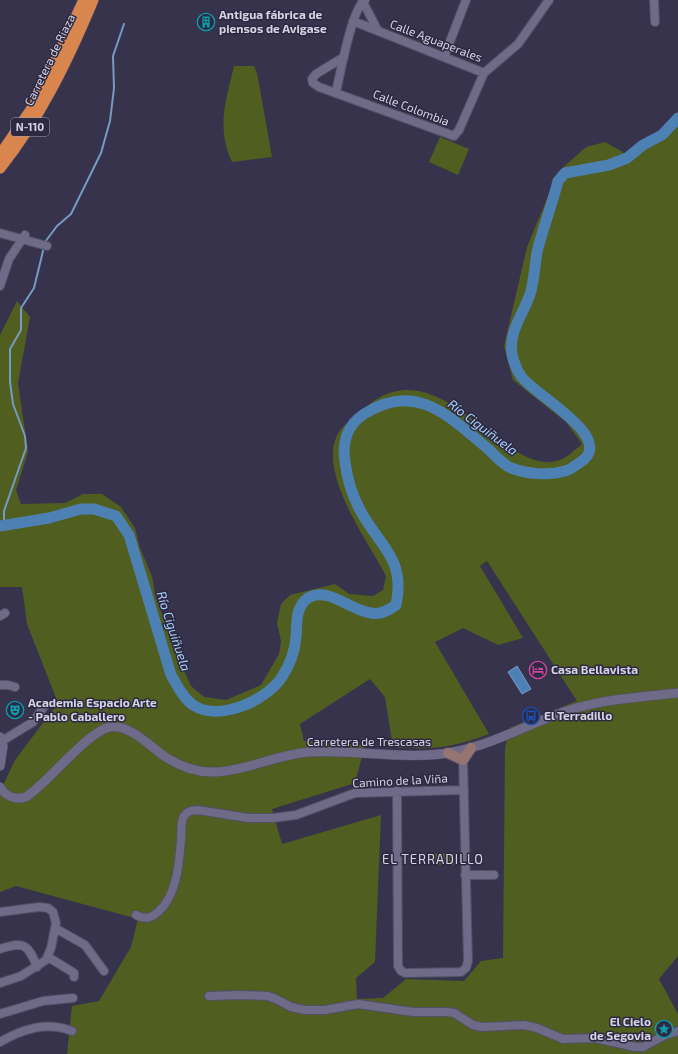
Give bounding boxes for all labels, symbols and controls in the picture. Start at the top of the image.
place label: Antigua fábrica de piensos de Avigase [219,7,327,35]
street label: Carretera de Riaza [21,11,77,108]
building icon: Antigua fábrica de piensos de Avigase [196,12,216,32]
street label: Calle Aguaperales [388,16,485,64]
street label: Calle Colombia [371,86,452,128]
road number: N-110 [11,118,49,136]
water label: Río Ciguiñuela [445,396,521,458]
water label: Río Ciguiñuela [154,589,194,673]
hotel icon: Casa Bellavista [528,660,548,680]
place label: Casa Bellavista [551,662,638,676]
place label: Academia Espacio Arte - Pablo Caballero [28,695,157,723]
theatre icon: Academia Espacio Arte - Pablo Caballero [5,700,25,720]
bus stop icon: El Terradillo [521,706,541,726]
place label: El Terradillo [544,708,612,722]
street label: Carretera de Trescasas [307,734,431,748]
street label: Camino de la Viña [352,771,448,789]
district label: EL TERRADILLO [382,851,484,867]
place label: El Cielo de Segovia [590,1014,651,1042]
place icon: El Cielo de Segovia [654,1019,674,1039]

